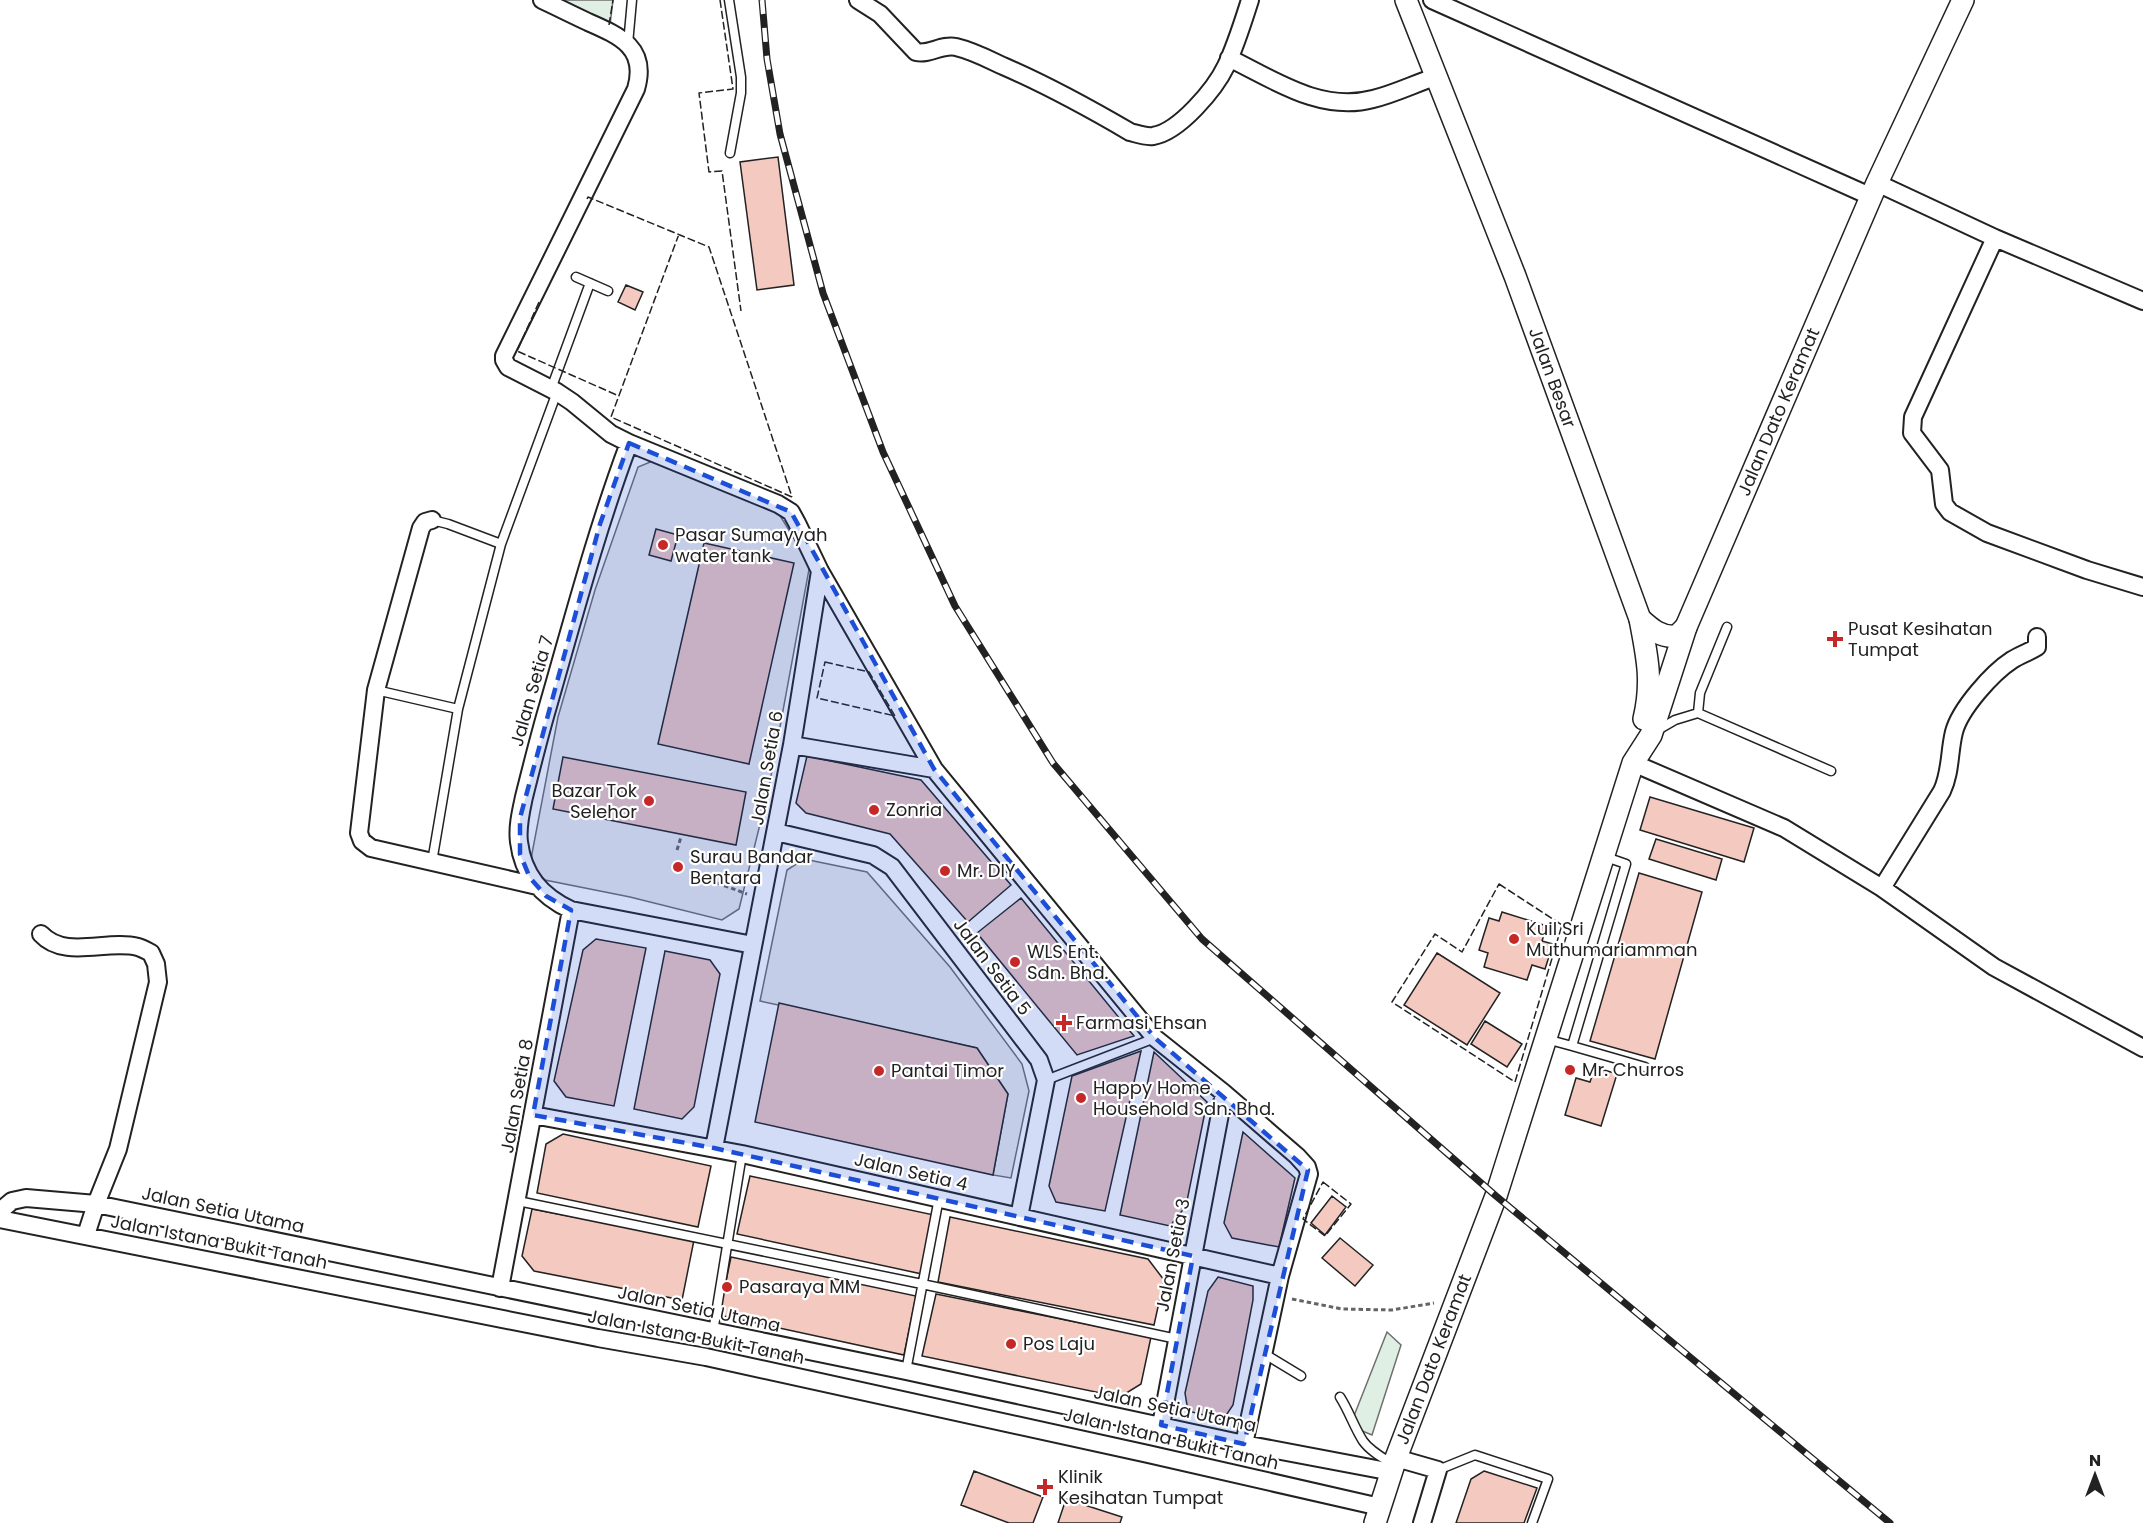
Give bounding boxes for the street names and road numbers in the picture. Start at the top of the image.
street label: Jalan Besar [1523,324,1582,432]
street label: Jalan Dato Keramat [1731,324,1825,499]
street label: Jalan Setia 7 [504,632,559,749]
street label: Jalan Setia 6 [744,709,789,827]
street label: Jalan Setia 5 [948,913,1037,1020]
street label: Jalan Setia 8 [494,1037,539,1155]
street label: Jalan Setia 4 [852,1146,970,1197]
street label: Jalan Setia Utama [139,1180,307,1239]
street label: Jalan Setia 3 [1149,1196,1196,1314]
street label: Jalan Istana Bukit Tanah [109,1208,330,1275]
street label: Jalan Dato Keramat [1389,1270,1477,1448]
street label: Jalan Setia Utama [615,1279,783,1338]
street label: Jalan Istana Bukit Tanah [586,1303,807,1370]
street label: Jalan Setia Utama [1091,1379,1259,1438]
street label: Jalan Istana Bukit Tanah [1061,1402,1281,1475]

